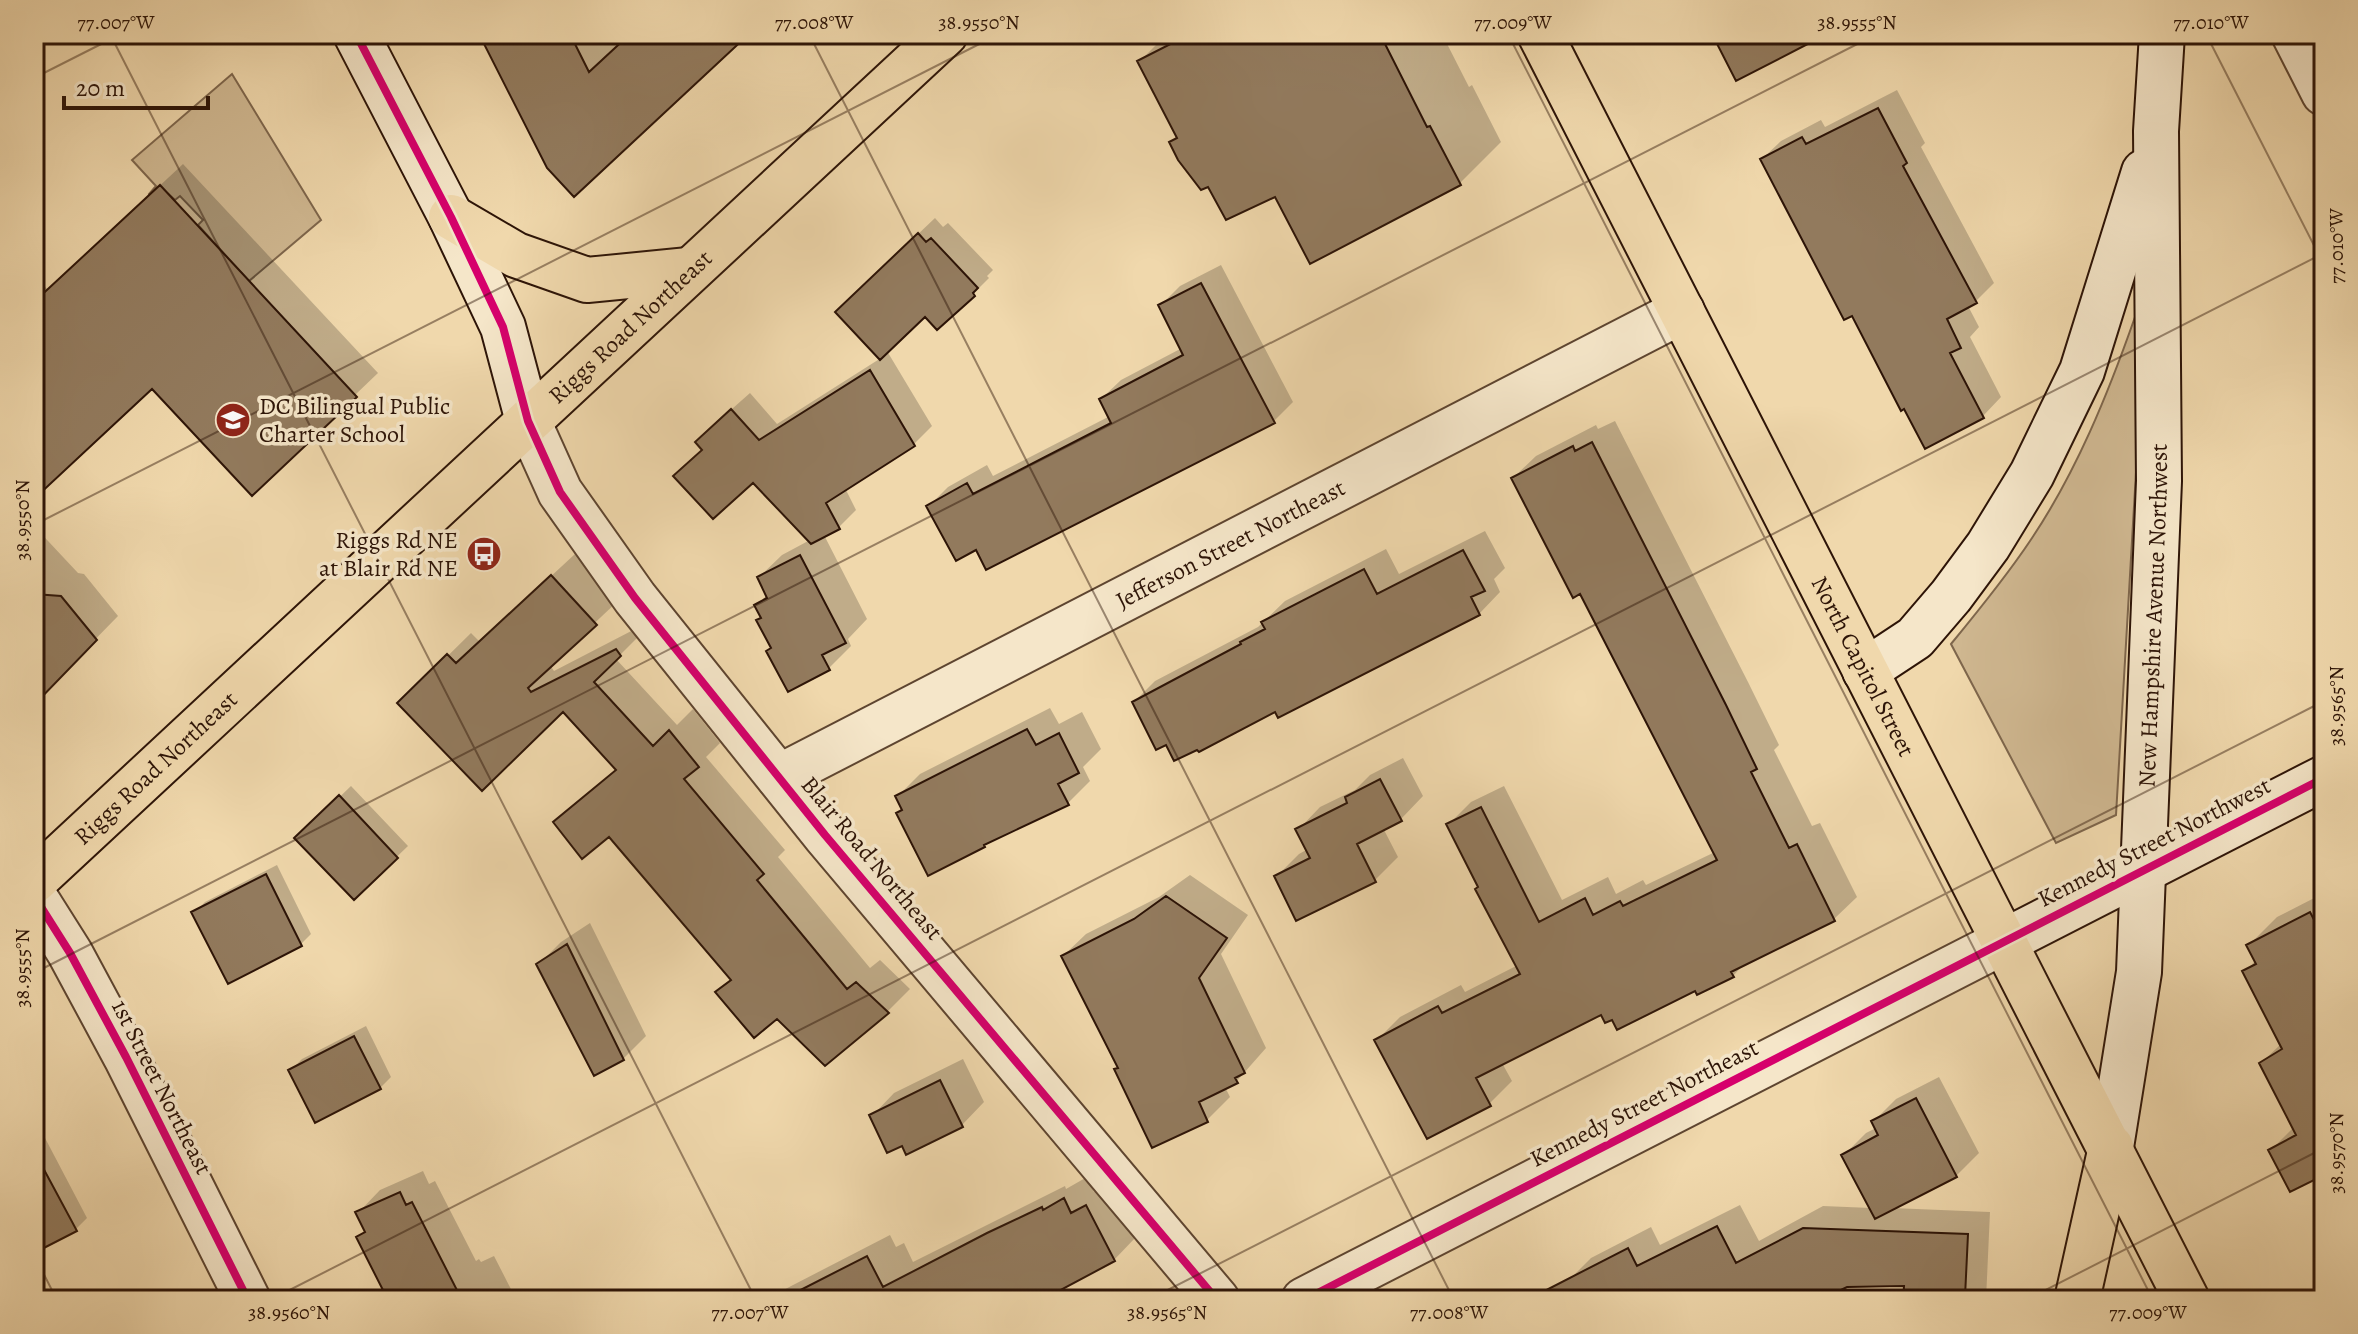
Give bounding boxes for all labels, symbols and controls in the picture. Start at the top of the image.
text: 77.007°W [77,9,155,36]
text: 77.008°W [775,9,854,36]
text: 38.9550°N [938,9,1020,36]
text: 77.009°W [1474,9,1552,36]
text: 38.9555°N [1817,9,1897,36]
text: 77.010°W [2173,9,2249,36]
scale bar [64,60,208,110]
text: 20 m [76,72,125,104]
text: 77.010°W [2323,208,2350,284]
street label: Riggs Road Northeast [541,243,719,411]
place label: DC Bilingual Public Charter School [259,390,450,450]
school or university icon: DC Bilingual Public Charter School [214,401,252,439]
street label: New Hampshire Avenue Northwest [2131,443,2175,788]
street label: Jefferson Street Northeast [1110,472,1351,616]
text: 38.9550°N [9,479,36,561]
place label: Riggs Rd NE at Blair Rd NE [319,524,458,584]
bus stop icon: Riggs Rd NE at Blair Rd NE [465,535,503,573]
street label: North Capitol Street [1804,570,1923,762]
text: 38.9565°N [2323,666,2350,746]
street label: Riggs Road Northeast [67,684,244,852]
street label: Blair Road Northeast [794,769,950,947]
street label: Kennedy Street Northwest [2032,769,2276,915]
text: 38.9555°N [9,928,36,1008]
street label: 1st Street Northeast [104,994,220,1180]
street label: Kennedy Street Northeast [1524,1031,1764,1175]
text: 38.9570°N [2323,1112,2350,1194]
text: 38.9560°N [248,1299,330,1326]
text: 77.007°W [711,1299,789,1326]
text: 38.9565°N [1127,1299,1207,1326]
text: 77.008°W [1410,1299,1489,1326]
text: 77.009°W [2109,1299,2187,1326]

